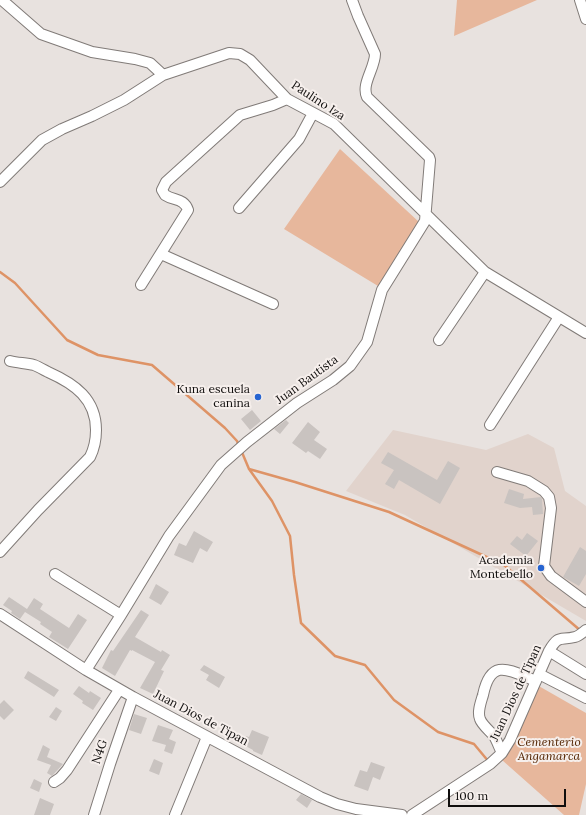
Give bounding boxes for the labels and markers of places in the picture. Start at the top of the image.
place label: Kuna escuela canina [177,383,250,411]
marker: Kuna escuela canina [253,392,263,402]
place label: Academia Montebello [470,554,533,582]
marker: Academia Montebello [536,563,546,573]

